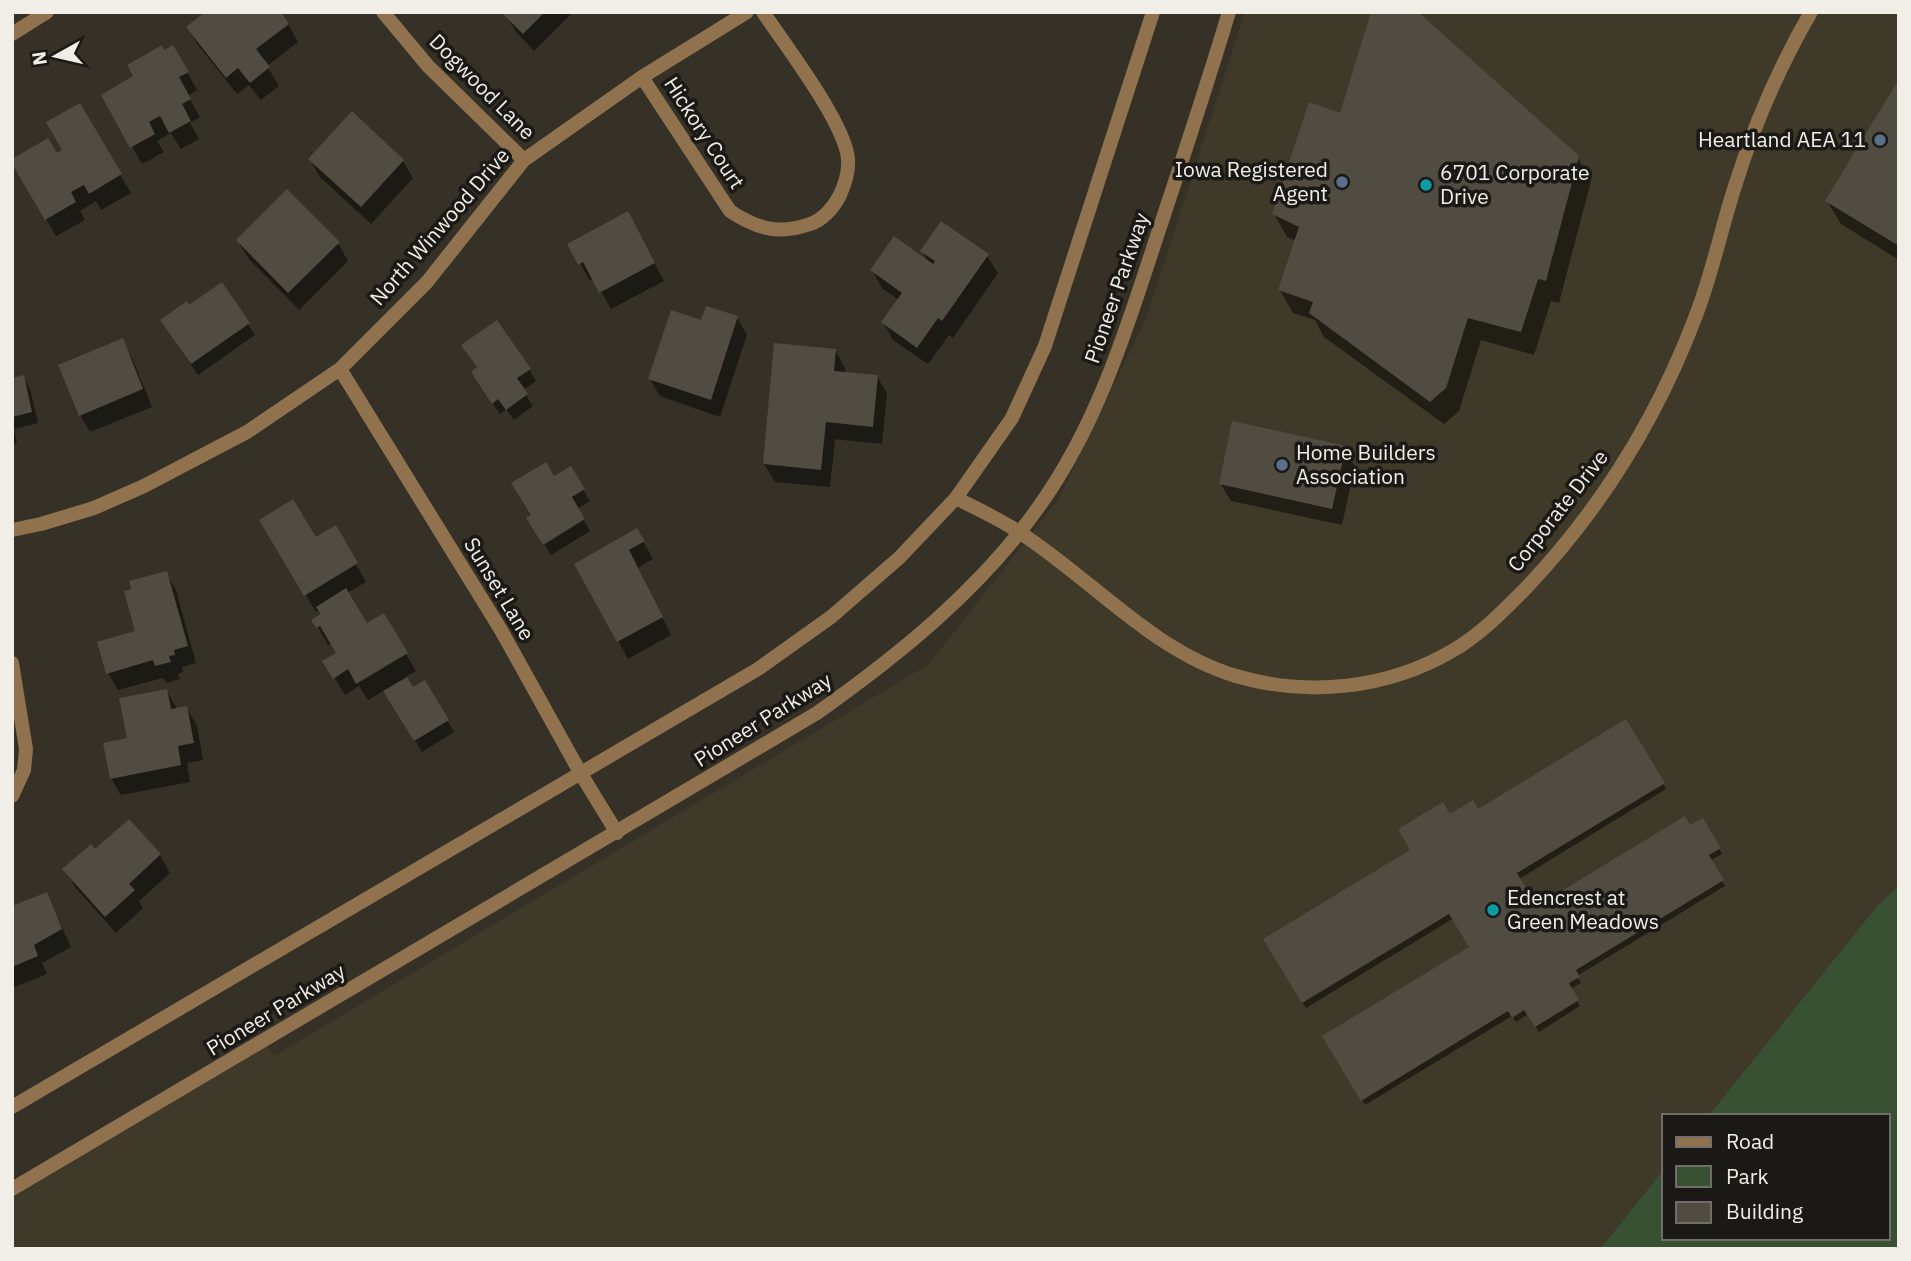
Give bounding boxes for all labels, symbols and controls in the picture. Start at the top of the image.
north arrow [21,21,91,91]
street label: Dogwood Lane [424,27,542,145]
text: N [26,50,52,67]
street label: Hickory Court [658,71,752,194]
place label: Heartland AEA 11 [1698,125,1866,153]
marker: Heartland AEA 11 [1872,132,1888,148]
street label: North Winwood Drive [363,142,515,311]
place label: Iowa Registered Agent [1175,155,1328,207]
place label: 6701 Corporate Drive [1440,158,1589,210]
marker: Iowa Registered Agent [1334,174,1350,190]
marker: 6701 Corporate Drive [1418,177,1434,193]
street label: Pioneer Parkway [1077,208,1155,367]
place label: Home Builders Association [1296,438,1436,490]
street label: Corporate Drive [1501,444,1614,577]
marker: Home Builders Association [1274,457,1290,473]
street label: Sunset Lane [458,532,542,645]
street label: Pioneer Parkway [688,665,837,773]
place label: Edencrest at Green Meadows [1507,883,1659,935]
marker: Edencrest at Green Meadows [1485,902,1501,918]
street label: Pioneer Parkway [201,956,351,1062]
legend [1662,1114,1890,1240]
text: Road [1726,1127,1774,1155]
text: Park [1726,1162,1769,1190]
text: Building [1726,1197,1803,1225]

